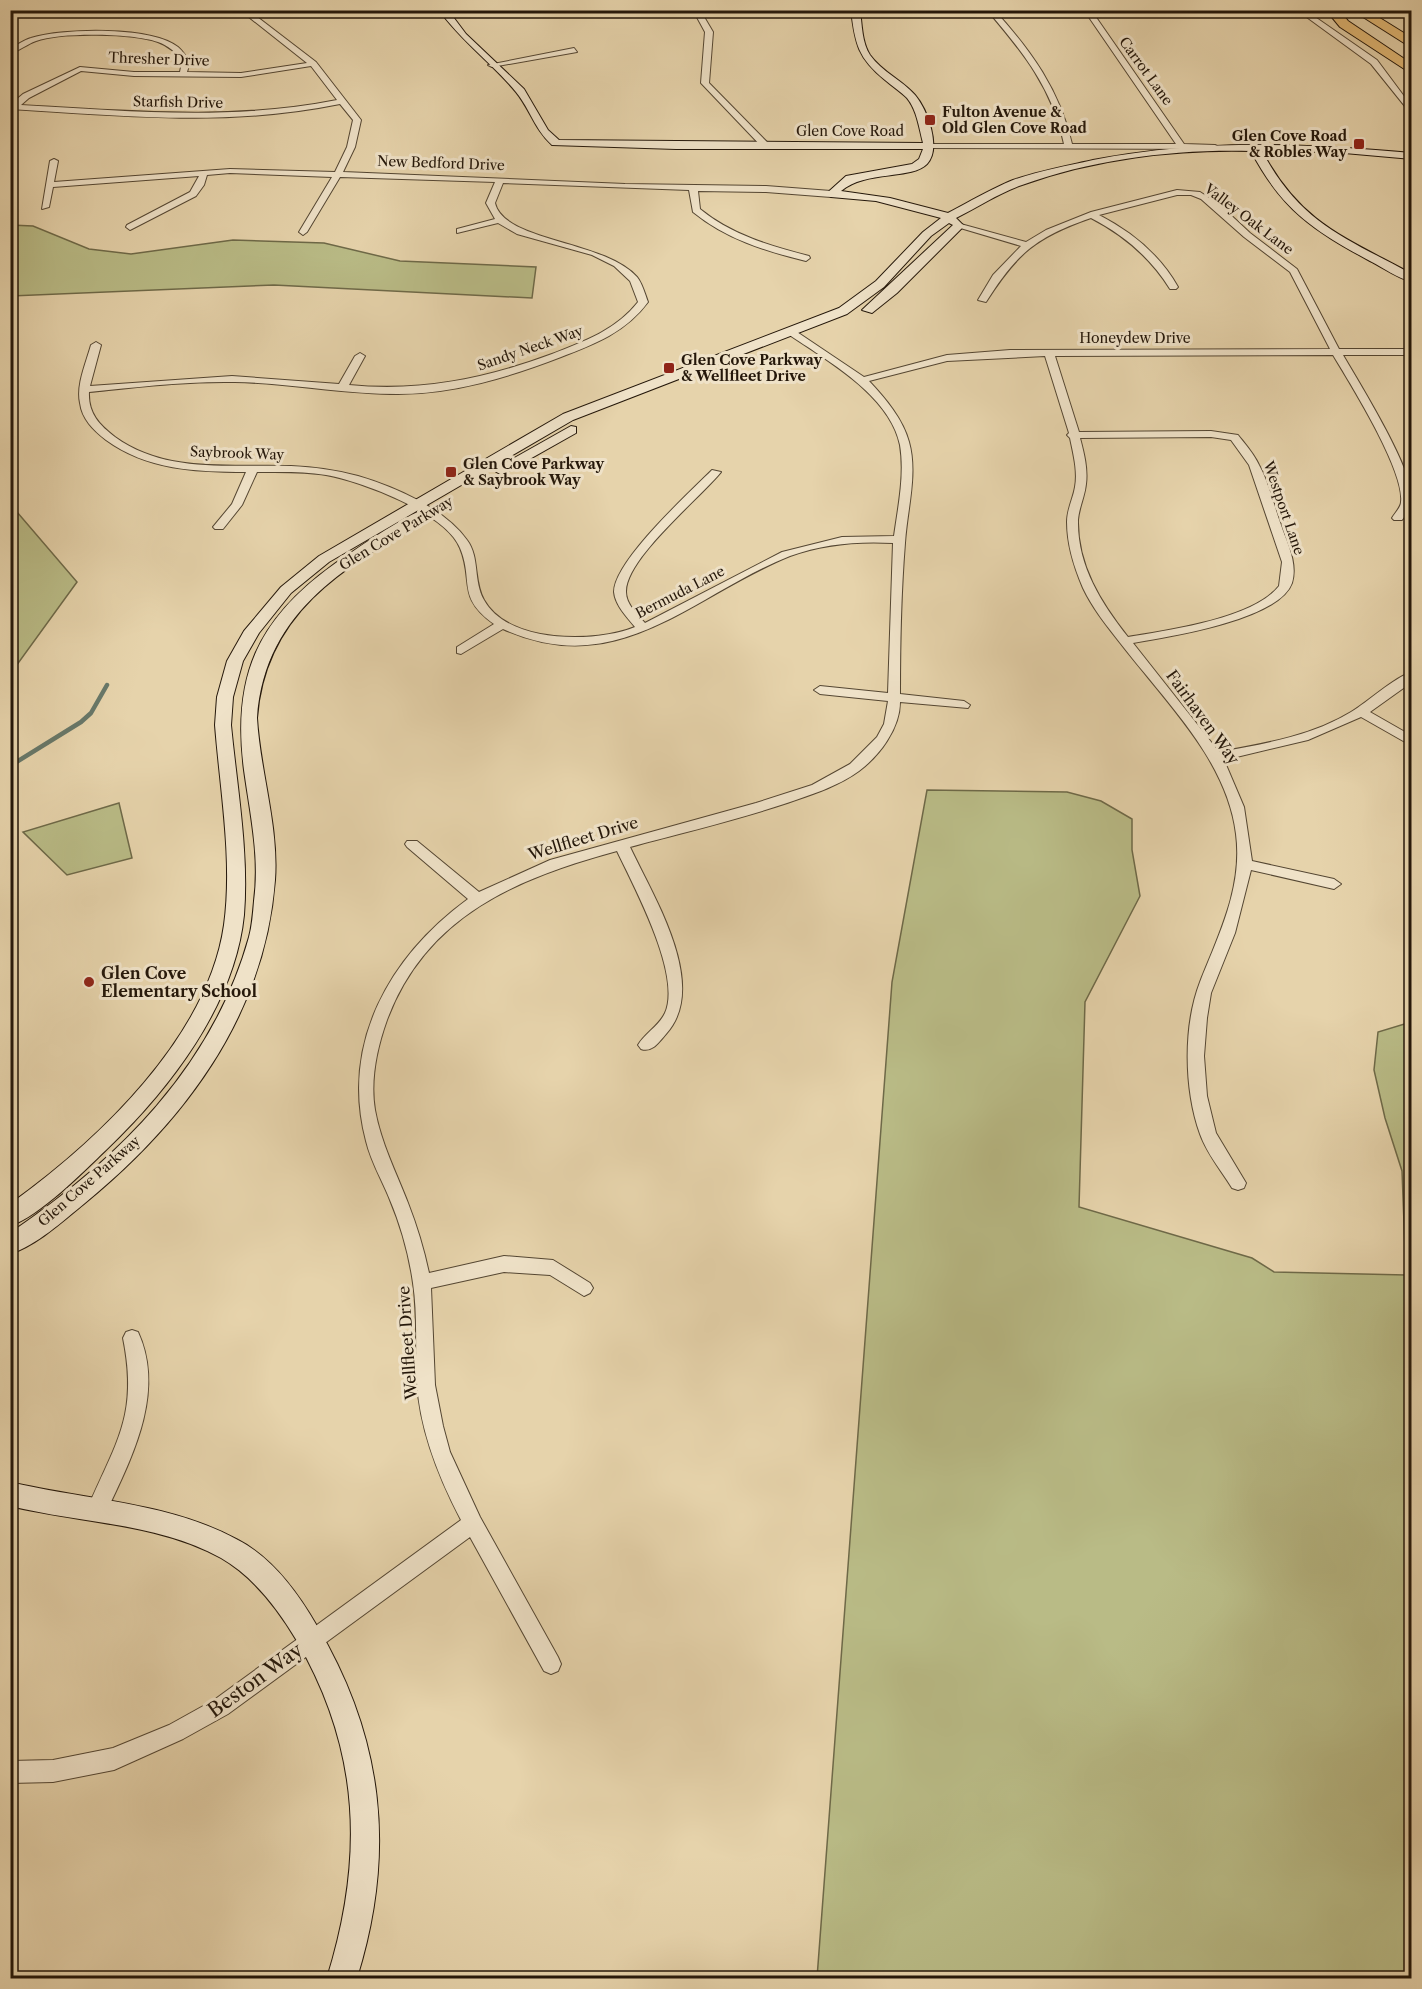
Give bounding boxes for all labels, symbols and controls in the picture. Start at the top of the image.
street label: Carrot Lane [1115,33,1177,109]
street label: Thresher Drive [108,48,210,70]
street label: Starfish Drive [133,92,224,112]
place label: Fulton Avenue & Old Glen Cove Road [942,103,1088,137]
marker: Fulton Avenue & Old Glen Cove Road [923,113,937,127]
street label: Glen Cove Road [796,122,905,140]
place label: Glen Cove Road & Robles Way [1232,127,1348,161]
marker: Glen Cove Road & Robles Way [1352,137,1366,151]
street label: New Bedford Drive [377,152,505,174]
street label: Valley Oak Lane [1200,179,1297,258]
street label: Sandy Neck Way [475,321,585,374]
street label: Honeydew Drive [1079,329,1191,347]
place label: Glen Cove Parkway & Wellfleet Drive [681,351,823,385]
marker: Glen Cove Parkway & Wellfleet Drive [662,361,676,375]
street label: Saybrook Way [190,442,285,464]
place label: Glen Cove Parkway & Saybrook Way [463,455,605,489]
street label: Westport Lane [1259,458,1308,557]
marker: Glen Cove Parkway & Saybrook Way [444,465,458,479]
street label: Glen Cove Parkway [336,492,456,574]
street label: Bermuda Lane [632,562,728,622]
street label: Fairhaven Way [1162,666,1245,769]
street label: Wellfleet Drive [525,812,641,865]
place label: Glen Cove Elementary School [101,963,257,1001]
marker: Glen Cove Elementary School [82,975,96,989]
street label: Glen Cove Parkway [34,1132,144,1230]
street label: Wellfleet Drive [393,1285,421,1402]
street label: Beston Way [203,1637,308,1722]

